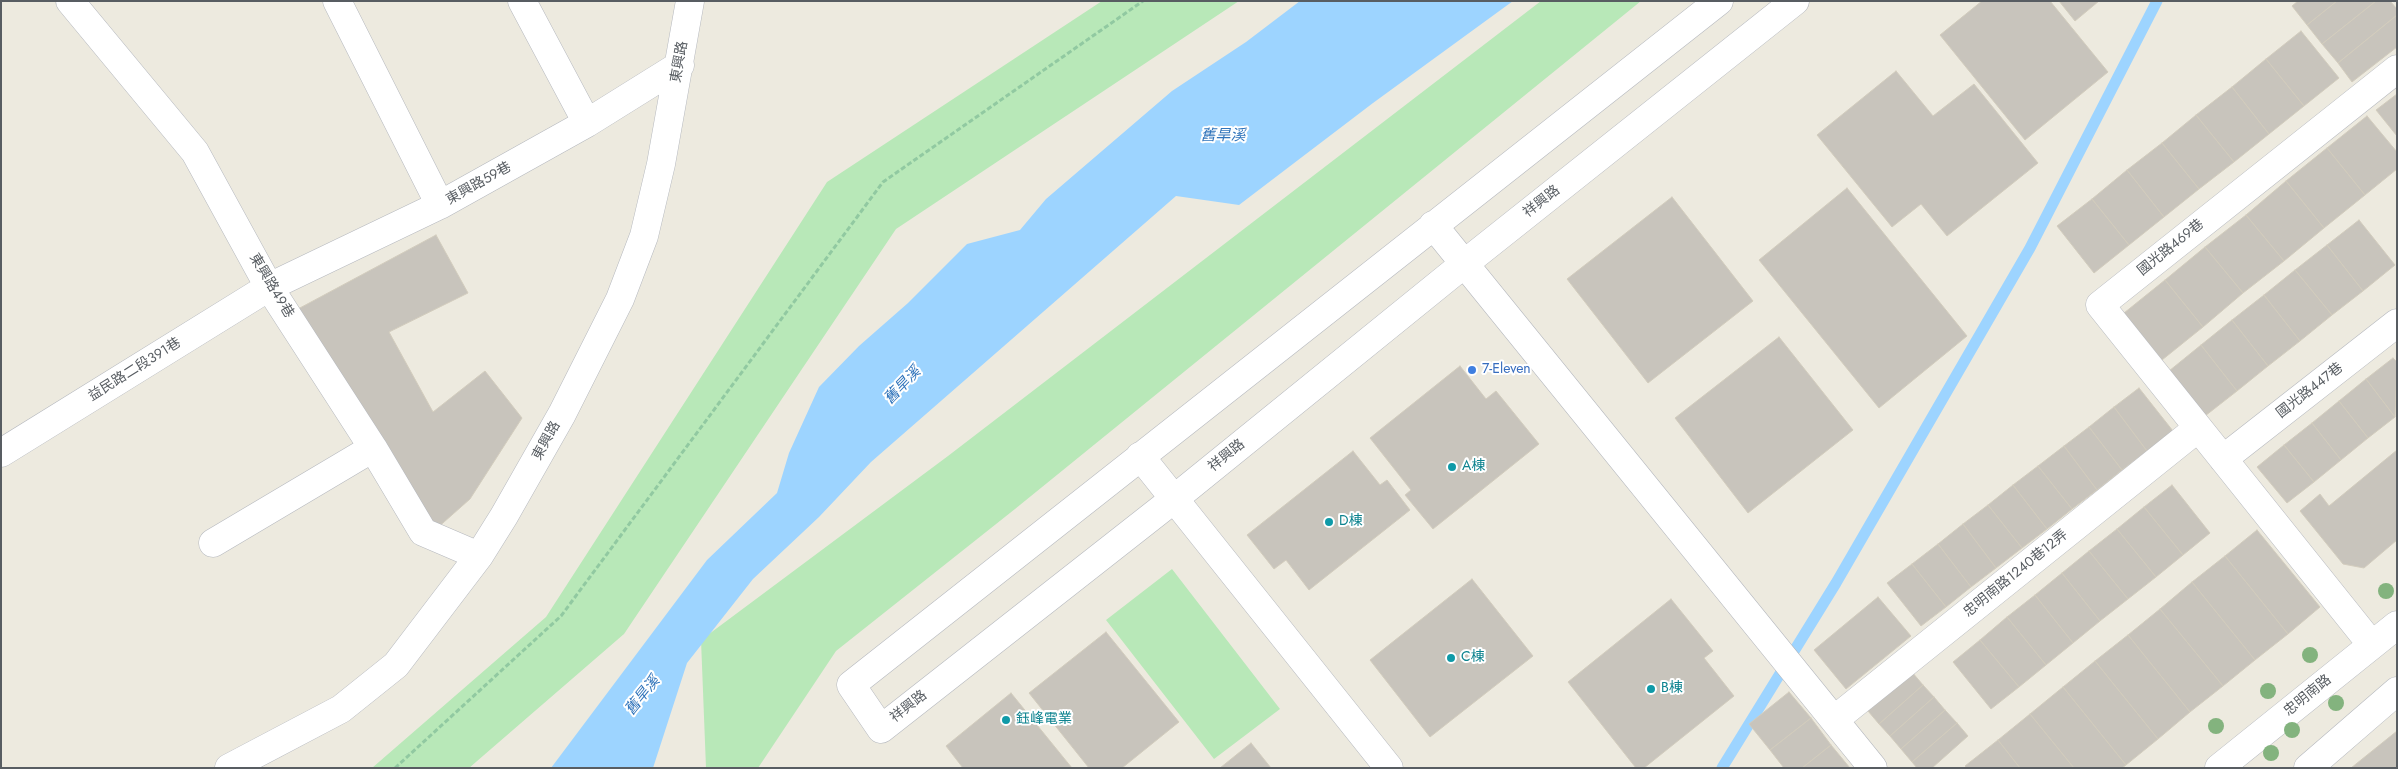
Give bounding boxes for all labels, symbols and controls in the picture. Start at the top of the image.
street label: 東興路 [668,40,692,84]
water label: 舊旱溪 [1201,127,1245,145]
street label: 東興路59巷 [443,159,515,209]
street label: 祥興路 [1520,182,1564,222]
street label: 國光路469巷 [2135,216,2207,280]
street label: 東興路49巷 [245,251,297,321]
street label: 益民路二段391巷 [86,335,184,405]
street label: 國光路447巷 [2273,360,2347,422]
place label: 7-Eleven [1482,362,1531,378]
water label: 舊旱溪 [881,364,925,408]
marker: 7-Eleven [1466,364,1478,376]
street label: 東興路 [529,419,565,463]
street label: 祥興路 [1205,436,1249,476]
place label: A棟 [1462,459,1485,475]
marker: A棟 [1446,461,1458,473]
place label: D棟 [1339,514,1363,530]
marker: D棟 [1323,516,1335,528]
street label: 忠明南路1240巷12弄 [1961,527,2071,621]
place label: C棟 [1461,650,1485,666]
marker: C棟 [1445,652,1457,664]
street label: 忠明南路 [2281,672,2335,720]
water label: 舊旱溪 [622,673,664,719]
place label: B棟 [1661,681,1683,697]
marker: B棟 [1645,683,1657,695]
street label: 祥興路 [887,687,931,727]
place label: 鈺峰電業 [1016,712,1072,728]
marker: 鈺峰電業 [1000,714,1012,726]

